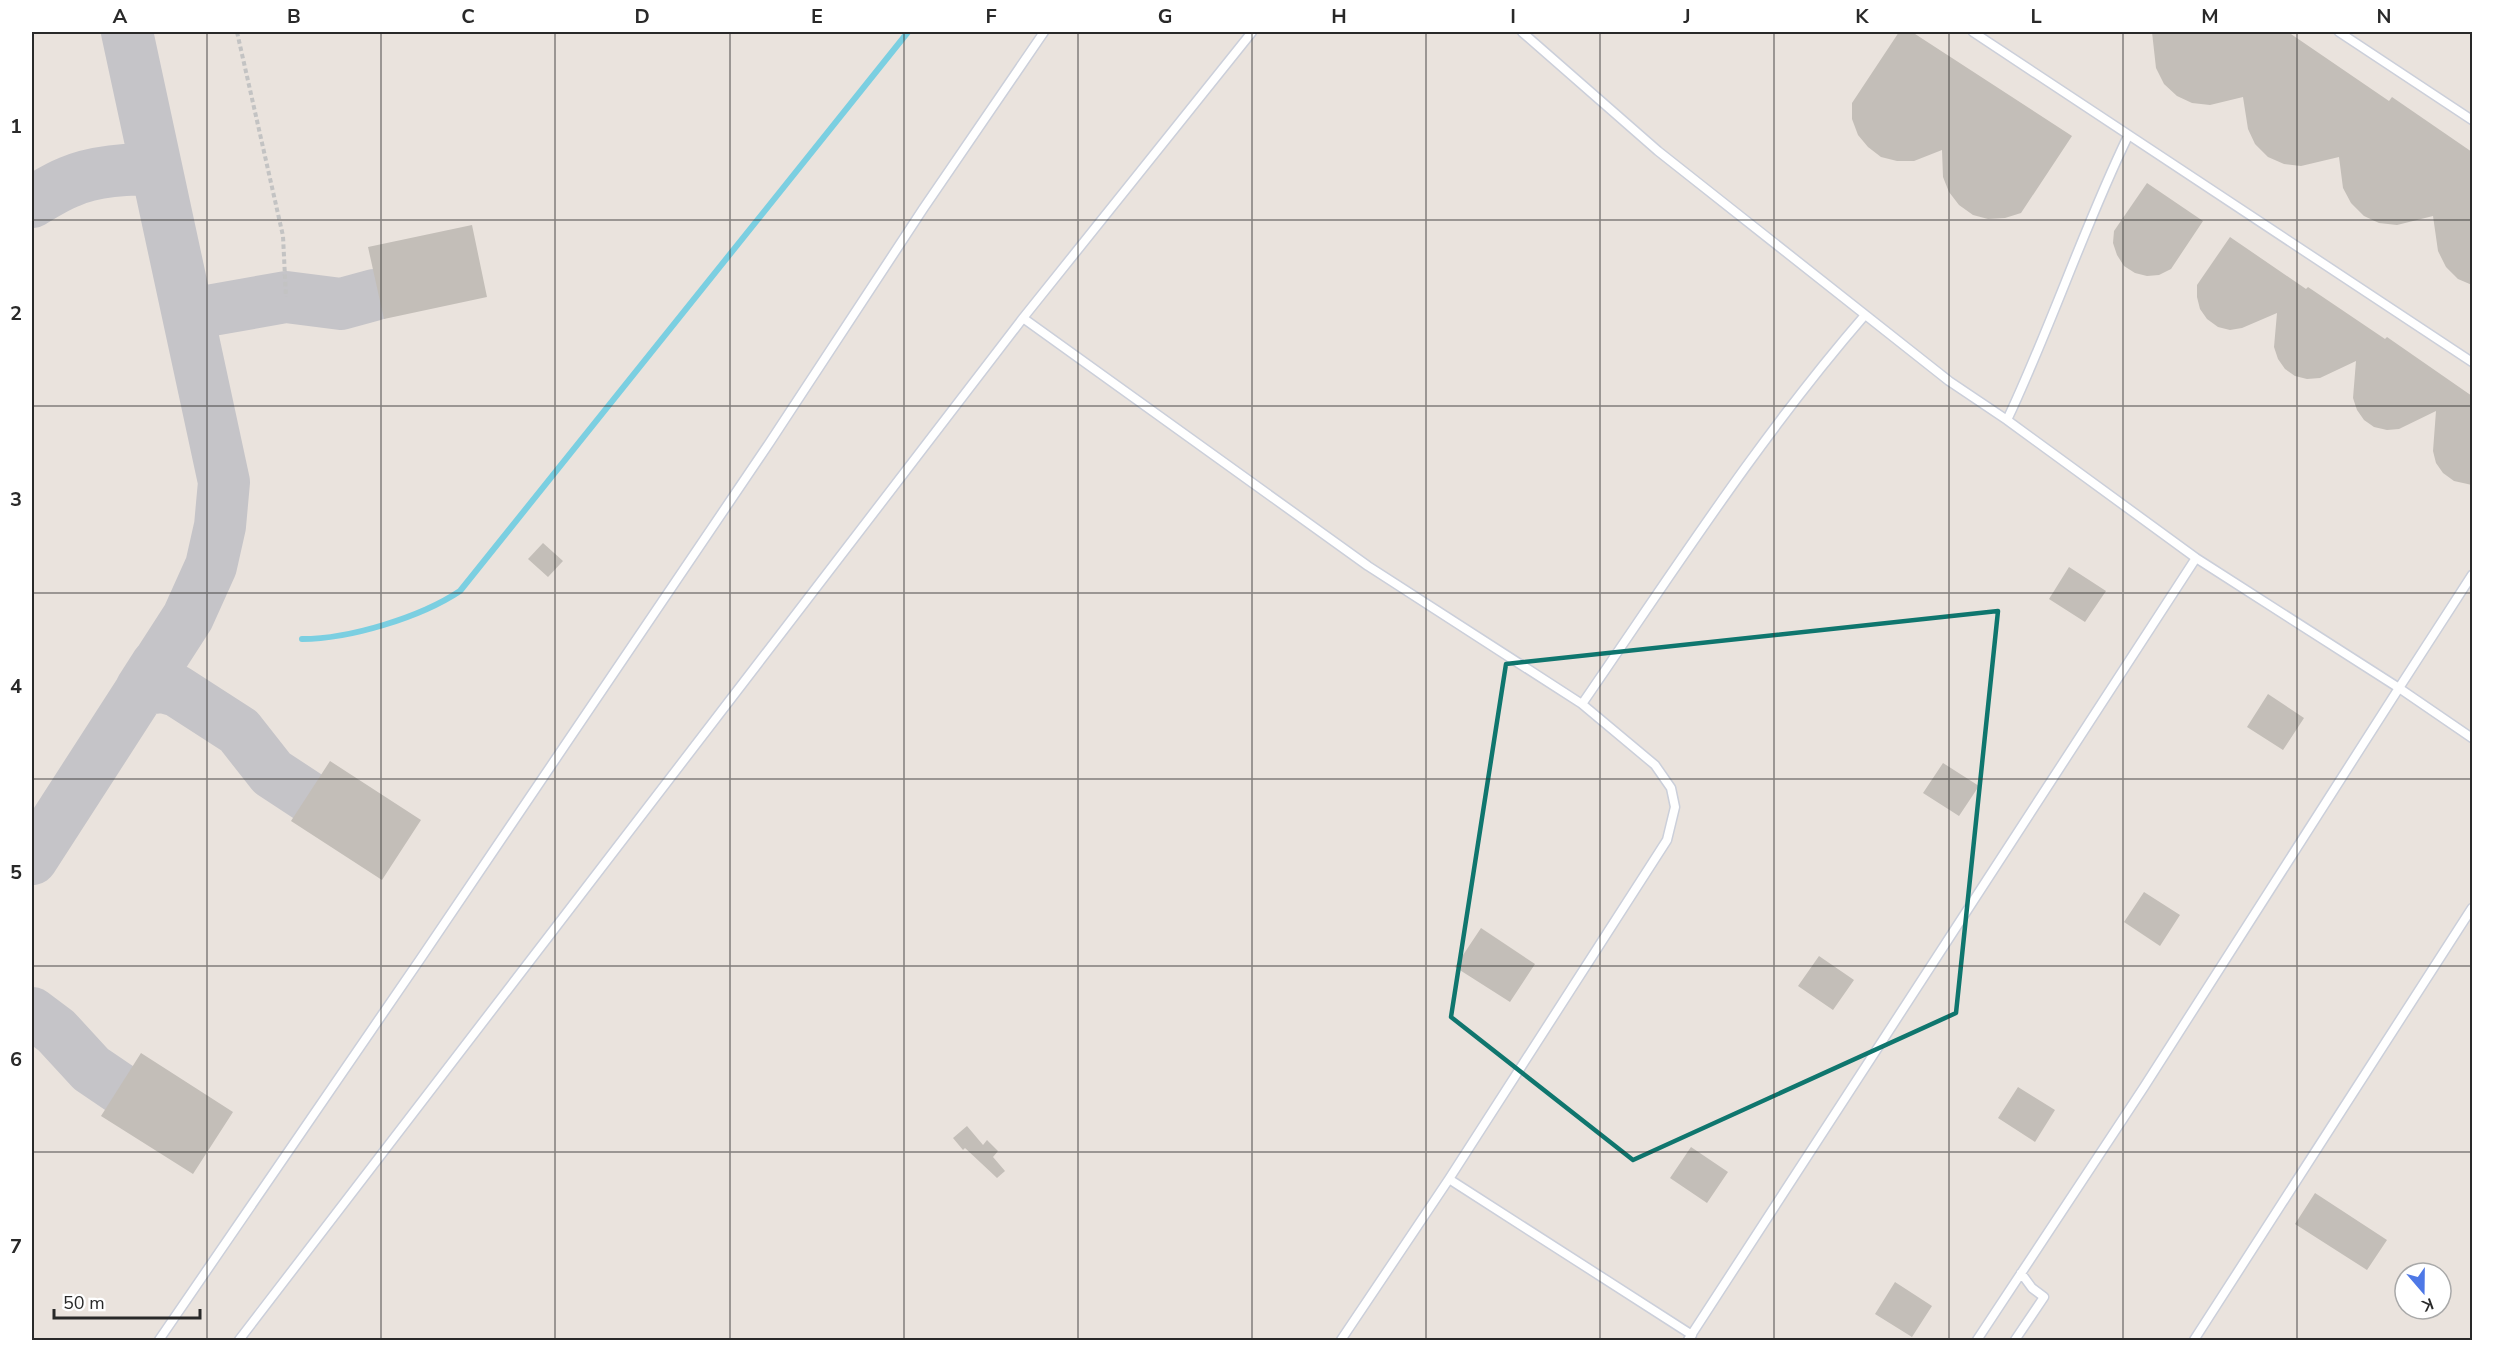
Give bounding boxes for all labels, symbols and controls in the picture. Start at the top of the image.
text: A [113,3,128,30]
text: B [287,3,301,30]
text: C [461,3,475,30]
text: D [634,3,650,30]
text: E [811,3,823,30]
text: F [985,3,997,30]
text: G [1158,3,1172,30]
text: H [1331,3,1347,30]
text: I [1510,3,1516,30]
text: J [1682,3,1691,30]
text: K [1855,3,1869,30]
text: L [2030,3,2042,30]
text: M [2201,3,2219,30]
text: N [2377,3,2391,30]
text: 1 [10,113,22,140]
text: 2 [10,300,22,327]
text: 3 [10,486,22,513]
text: 4 [10,673,22,700]
text: 5 [10,859,22,886]
text: 6 [10,1046,22,1073]
text: 7 [10,1233,22,1260]
north arrow [2393,1261,2453,1321]
scale bar [54,1282,200,1320]
text: 50 m [63,1291,105,1315]
text: K [2418,1292,2437,1317]

